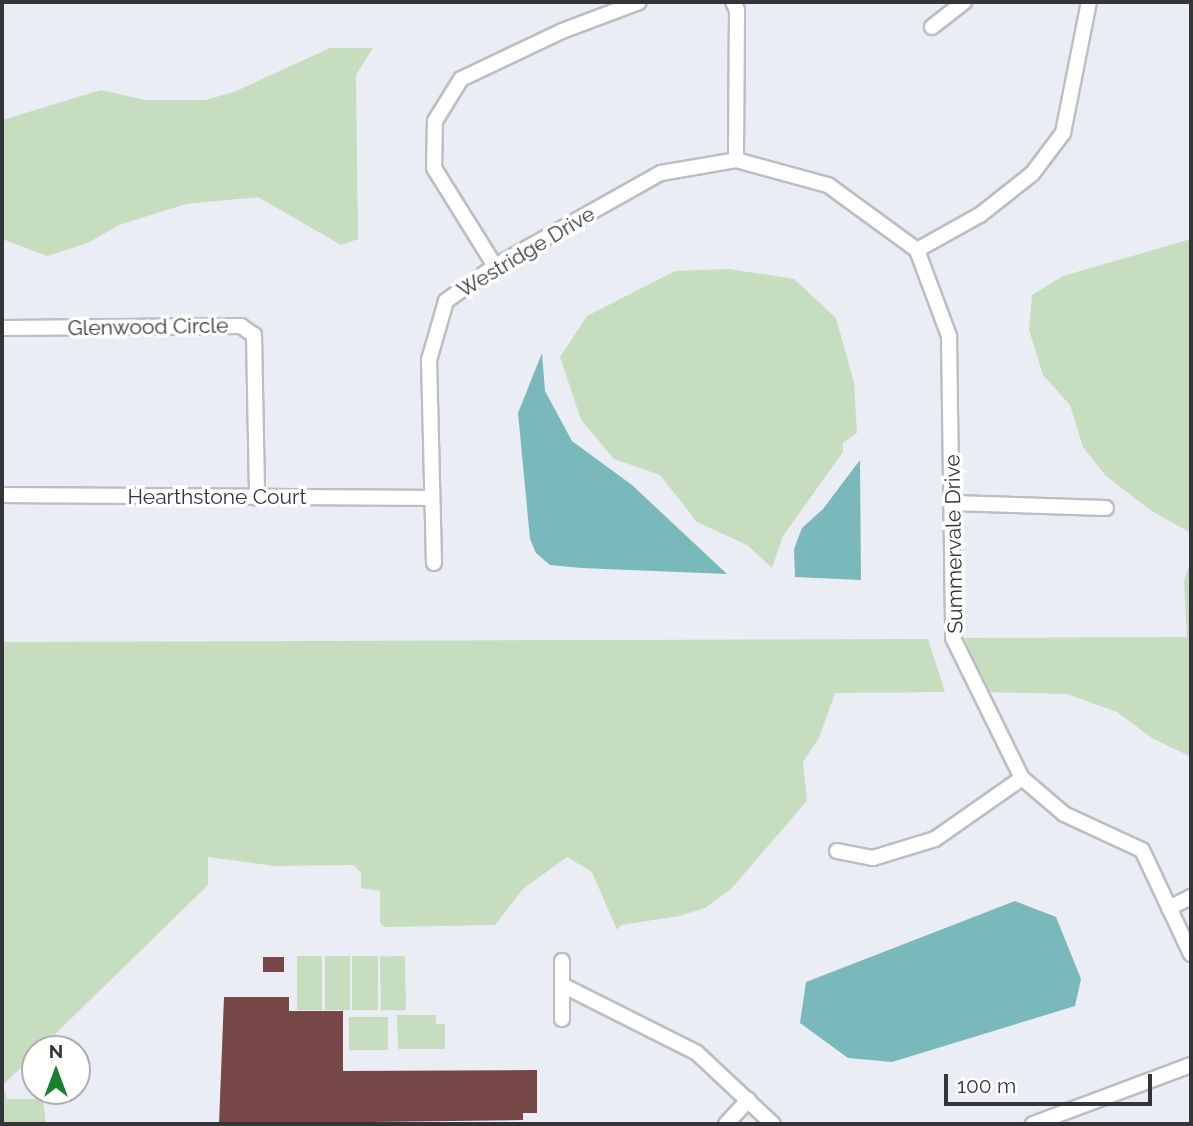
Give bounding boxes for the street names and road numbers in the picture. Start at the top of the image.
street label: Westridge Drive [453,201,599,303]
street label: Glenwood Circle [67,313,229,341]
street label: Summervale Drive [940,454,968,634]
street label: Hearthstone Court [128,484,306,510]

